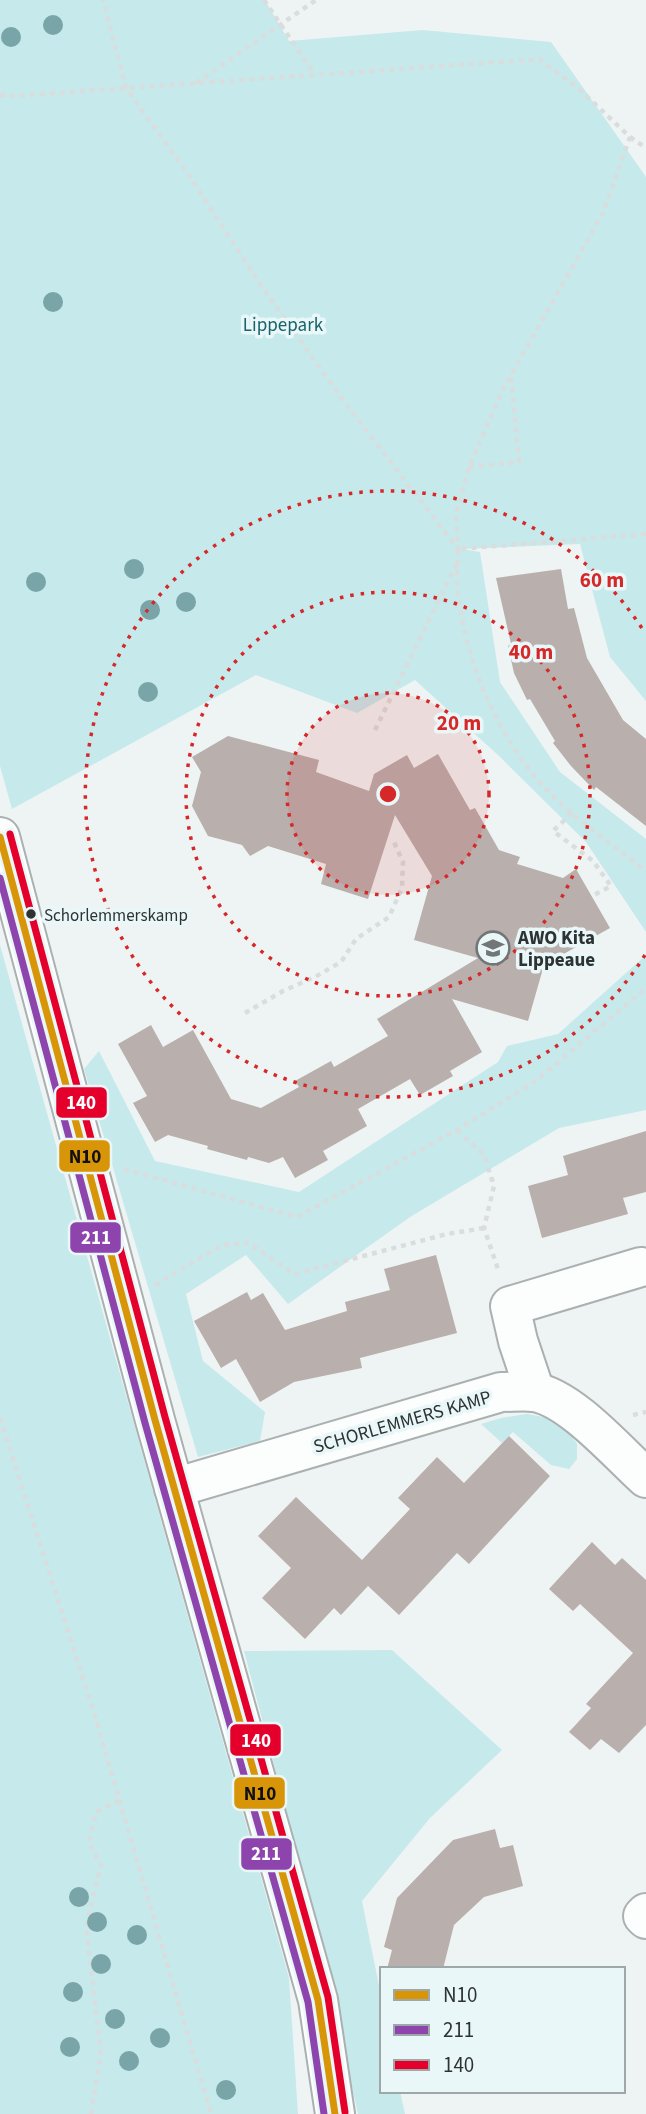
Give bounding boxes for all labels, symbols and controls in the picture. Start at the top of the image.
park label: Lippepark [243,312,324,339]
text: 60 m [580,565,624,595]
text: 40 m [509,637,553,667]
text: 20 m [437,708,481,738]
centre of rings [376,782,400,806]
place label: Schorlemmerskamp [44,904,188,928]
marker: Schorlemmerskamp [24,907,38,921]
place label: AWO Kita Lippeaue [517,925,595,974]
school or university icon: AWO Kita Lippeaue [474,929,512,967]
line badge: 140 [55,1086,108,1119]
text: 140 [66,1090,96,1117]
line badge: N10 [58,1139,111,1173]
text: N10 [69,1144,101,1171]
line badge: 211 [69,1221,122,1254]
text: 211 [81,1225,111,1252]
street label: SCHORLEMMERS KAMP [310,1384,495,1461]
line badge: 140 [229,1723,282,1757]
text: 140 [241,1728,271,1755]
line badge: N10 [233,1776,286,1810]
text: N10 [244,1781,276,1808]
line badge: 211 [240,1837,293,1871]
text: 211 [251,1841,281,1868]
legend [380,1967,625,2093]
text: N10 [443,1980,477,2010]
text: 211 [443,2015,474,2045]
text: 140 [443,2050,474,2080]

